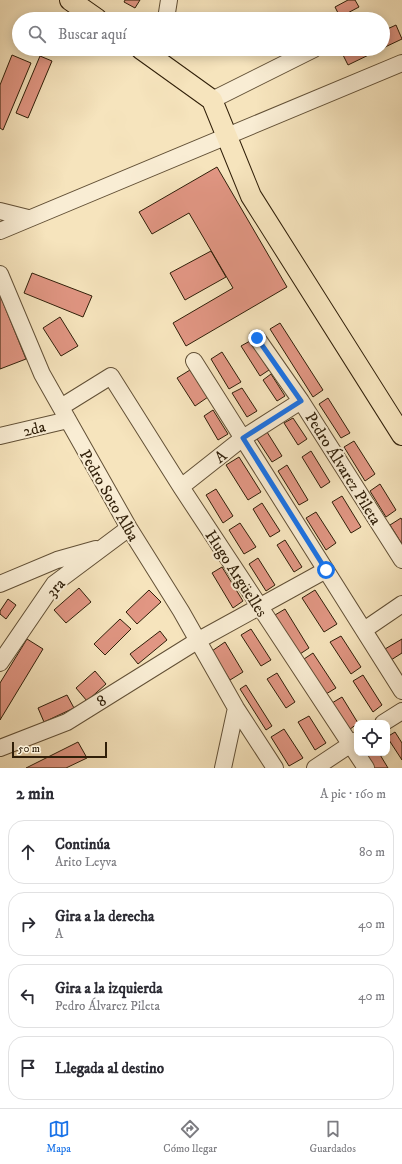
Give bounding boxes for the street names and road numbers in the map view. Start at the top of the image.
street label: Pedro Álvarez Pileta [300,408,386,529]
street label: 2da [21,416,48,441]
street label: A [210,445,231,468]
street label: Pedro Soto Alba [75,446,144,545]
street label: Hugo Argüelles [201,526,272,621]
street label: 3ra [42,574,70,601]
street label: 8 [93,690,110,711]

